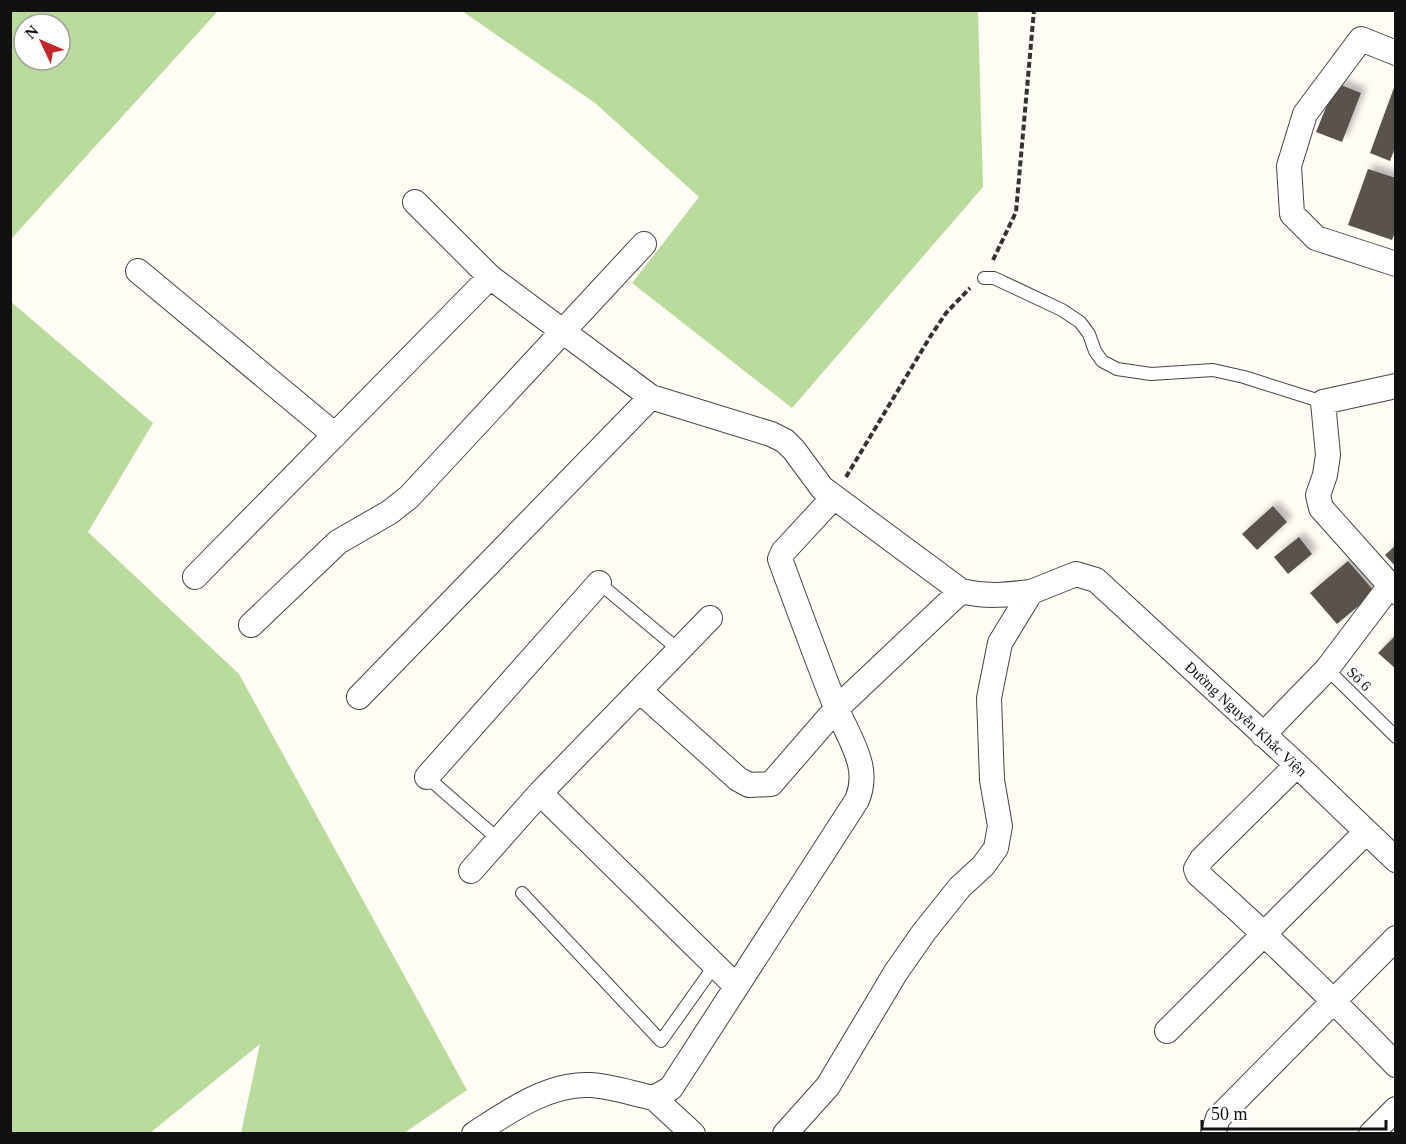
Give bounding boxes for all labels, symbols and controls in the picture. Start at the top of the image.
north arrow [12,12,72,72]
text: N [21,22,42,42]
street label: Đường Nguyễn Khắc Viện [1182,658,1310,780]
street label: Số 6 [1344,664,1375,695]
scale bar [1202,1093,1386,1131]
text: 50 m [1211,1104,1248,1124]

